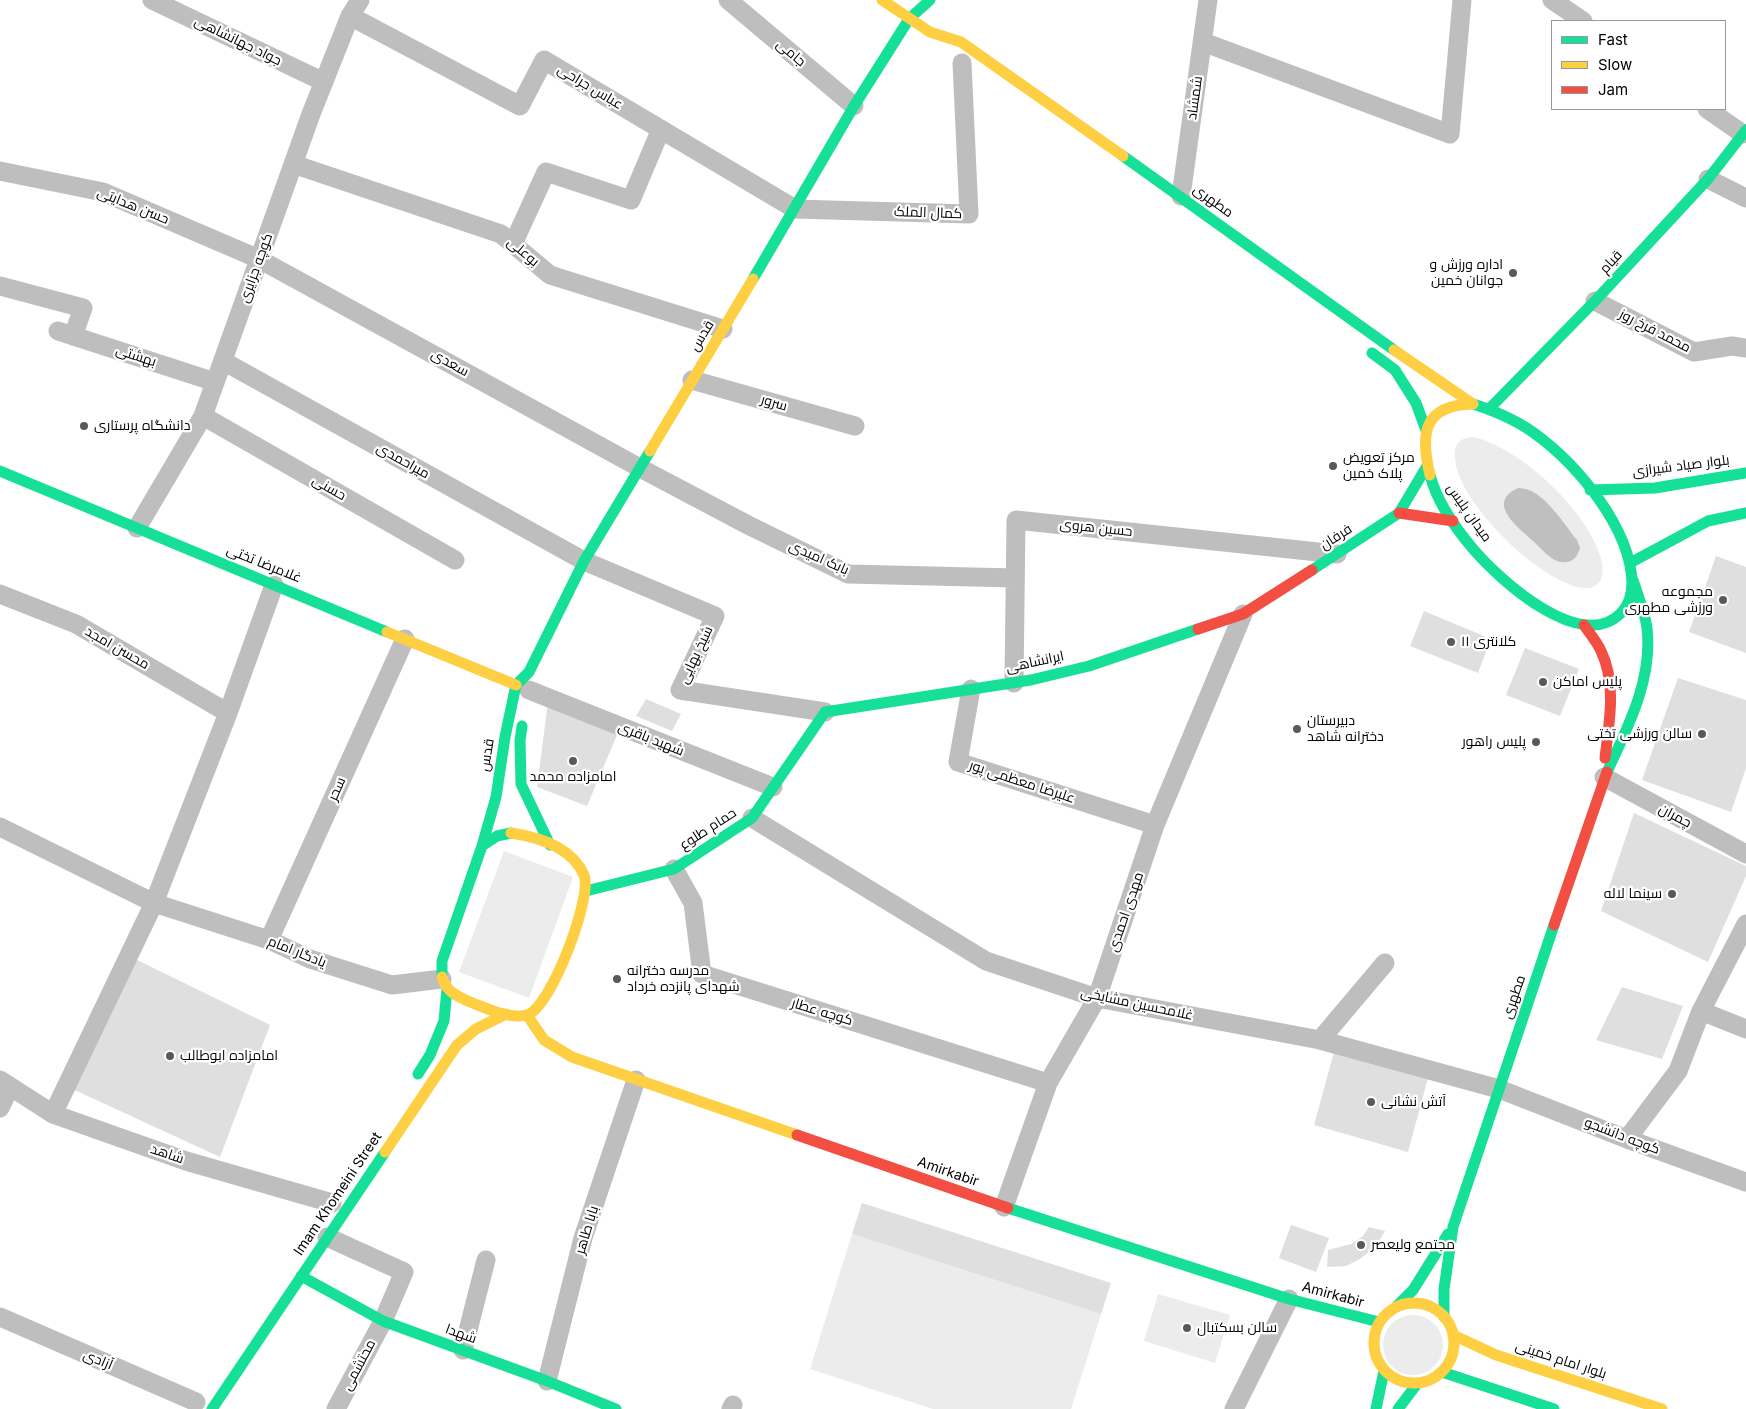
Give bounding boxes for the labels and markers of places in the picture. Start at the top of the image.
place label: اداره ورزش و جوانان خمین [1429,257,1503,290]
marker: اداره ورزش و جوانان خمین [1507,267,1519,279]
place label: دانشگاه پرستاری [94,418,190,434]
marker: دانشگاه پرستاری [78,420,90,432]
place label: مرکز تعویض پلاک خمین [1343,450,1415,482]
marker: مرکز تعویض پلاک خمین [1327,460,1339,472]
place label: مجموعه ورزشی مطهری [1625,584,1713,616]
marker: مجموعه ورزشی مطهری [1717,594,1729,606]
place label: کلانتری ۱۱ [1461,634,1516,650]
marker: کلانتری ۱۱ [1445,636,1457,648]
place label: پلیس اماکن [1553,674,1622,690]
marker: پلیس اماکن [1537,676,1549,688]
place label: دبیرستان دخترانه شاهد [1307,713,1384,746]
marker: دبیرستان دخترانه شاهد [1291,723,1303,735]
place label: سالن ورزشی تختی [1587,726,1692,742]
marker: سالن ورزشی تختی [1696,728,1708,740]
place label: پلیس راهور [1462,734,1526,750]
marker: پلیس راهور [1530,736,1542,748]
marker: امامزاده محمد [567,755,579,767]
place label: امامزاده محمد [529,769,617,785]
place label: سینما لاله [1604,886,1662,902]
marker: سینما لاله [1666,888,1678,900]
place label: مدرسه دخترانه شهدای پانزده خرداد [627,963,739,996]
marker: مدرسه دخترانه شهدای پانزده خرداد [611,973,623,985]
place label: امامزاده ابوطالب [180,1048,278,1064]
marker: امامزاده ابوطالب [164,1050,176,1062]
place label: آتش نشانی [1381,1094,1446,1110]
marker: آتش نشانی [1365,1096,1377,1108]
place label: مجتمع ولیعصر [1371,1237,1455,1253]
marker: مجتمع ولیعصر [1355,1239,1367,1251]
place label: سالن بسکتبال [1197,1320,1277,1336]
marker: سالن بسکتبال [1181,1322,1193,1334]

